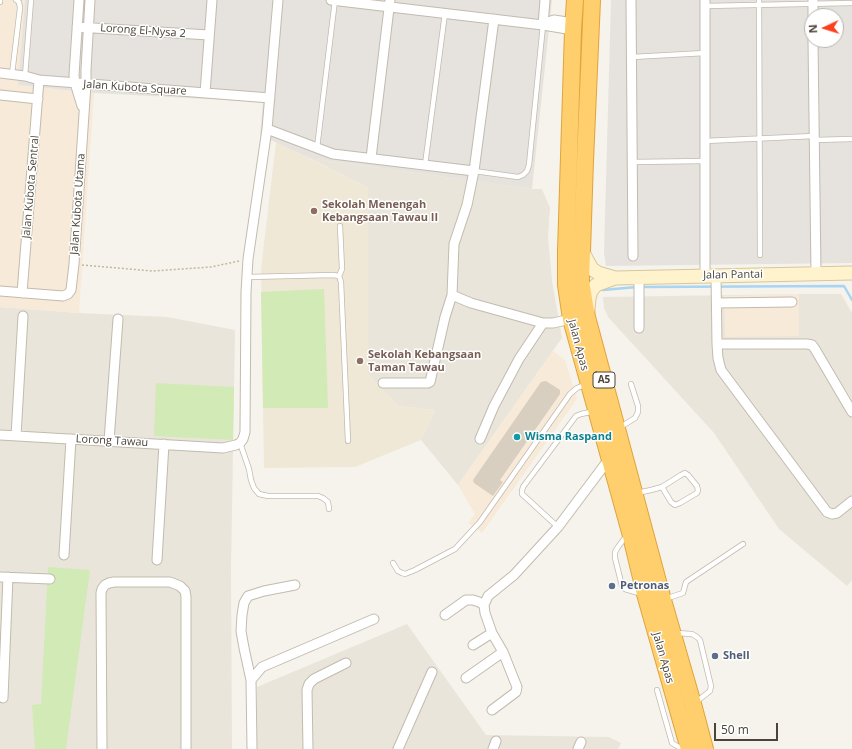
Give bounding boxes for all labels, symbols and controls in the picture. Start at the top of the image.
north arrow [804,8,844,48]
street label: Lorong El-Nysa 2 [100,21,186,41]
text: N [805,24,820,34]
street label: Jalan Kubota Square [83,78,187,98]
street label: Jalan Kubota Sentral [20,135,42,239]
street label: Jalan Kubota Utama [68,153,88,255]
place label: Sekolah Menengah Kebangsaan Tawau II [322,198,438,224]
marker: Sekolah Menengah Kebangsaan Tawau II [309,206,319,216]
street label: Jalan Pantai [703,268,763,282]
street label: Jalan Apas [565,318,591,372]
place label: Sekolah Kebangsaan Taman Tawau [368,348,481,374]
marker: Sekolah Kebangsaan Taman Tawau [355,356,365,366]
road number: A5 [593,372,615,388]
place label: Wisma Raspand [525,430,612,444]
marker: Wisma Raspand [512,432,522,442]
street label: Lorong Tawau [75,433,149,449]
place label: Petronas [620,579,669,593]
marker: Petronas [607,581,617,591]
street label: Jalan Apas [649,631,677,685]
place label: Shell [723,649,750,663]
marker: Shell [710,651,720,661]
scale bar [716,715,780,741]
text: 50 m [721,721,749,738]

